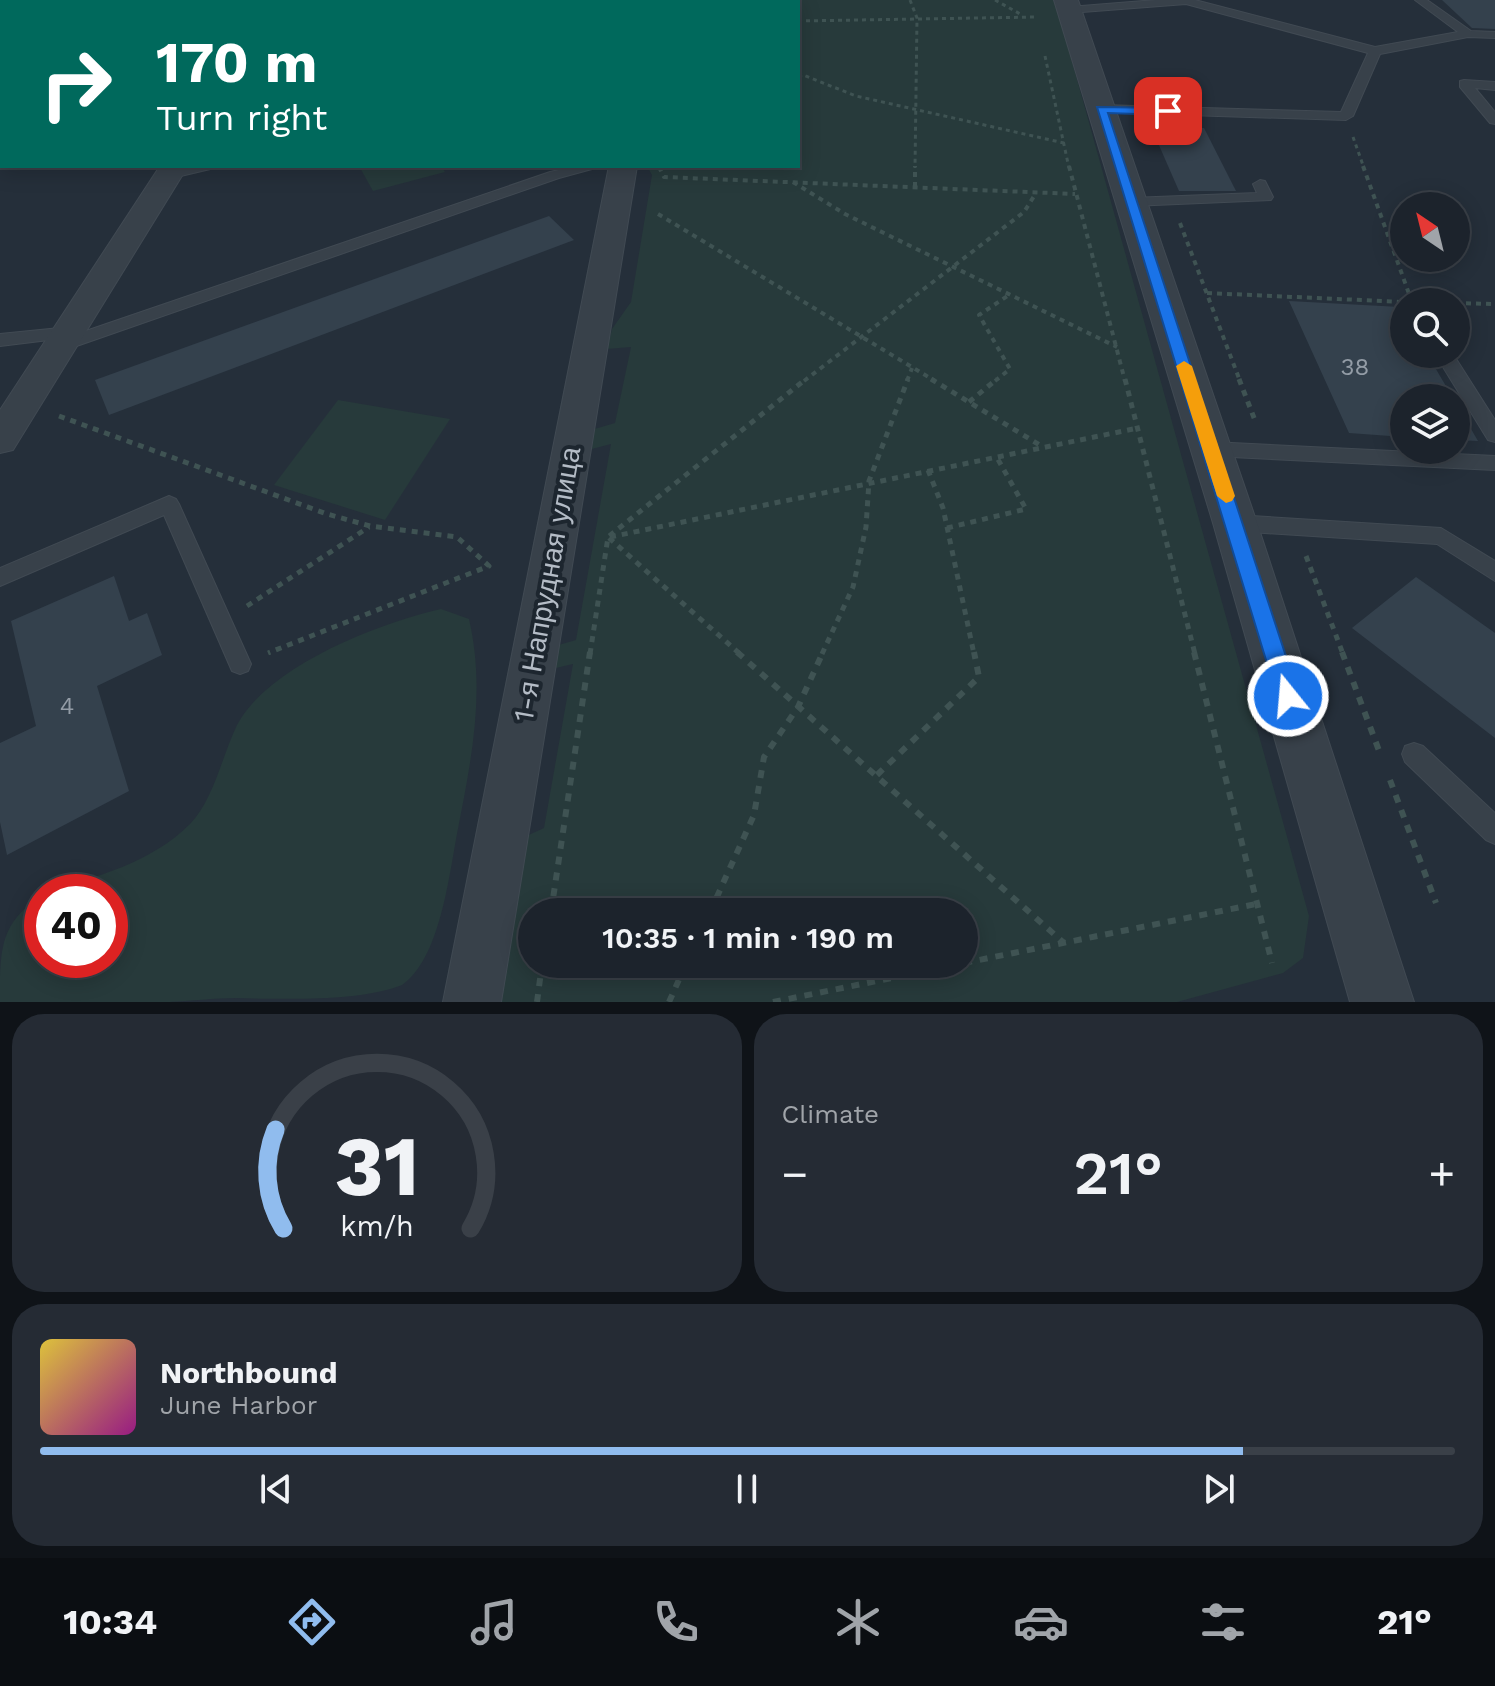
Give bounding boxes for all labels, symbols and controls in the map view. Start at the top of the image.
text: 170 m [156,30,318,96]
icon: right [24,32,128,136]
pin [1134,77,1202,145]
icon: arrive [1146,89,1190,133]
text: Turn right [156,97,327,139]
north arrow [1390,192,1470,272]
map controls [1390,192,1470,464]
button: search [1390,288,1470,368]
house number: 38 [1341,353,1369,381]
button: layers [1390,384,1470,464]
street label: 1-я Напрудная улица [507,444,587,724]
position arrow [1246,654,1330,738]
house number: 4 [60,692,74,720]
speed limit sign: 40 [24,874,128,978]
text: 10:35 · 1 min · 190 m [602,920,894,955]
text: Climate [782,1099,879,1129]
text: 31 [334,1118,419,1215]
text: 21° [1074,1138,1163,1209]
text: − [782,1148,808,1200]
text: + [1428,1148,1455,1200]
text: km/h [340,1209,414,1243]
text: Northbound [160,1355,337,1390]
text: June Harbor [160,1390,317,1420]
icon: previous [254,1467,298,1511]
icon: pause [725,1467,769,1511]
icon: next [1197,1467,1241,1511]
icon: directions [284,1594,340,1650]
icon: music [466,1594,522,1650]
icon: phone [648,1594,704,1650]
icon: climate [830,1594,886,1650]
icon: car [1013,1594,1069,1650]
icon: filters [1195,1594,1251,1650]
text: 10:34 [63,1601,157,1643]
text: 21° [1377,1601,1432,1643]

